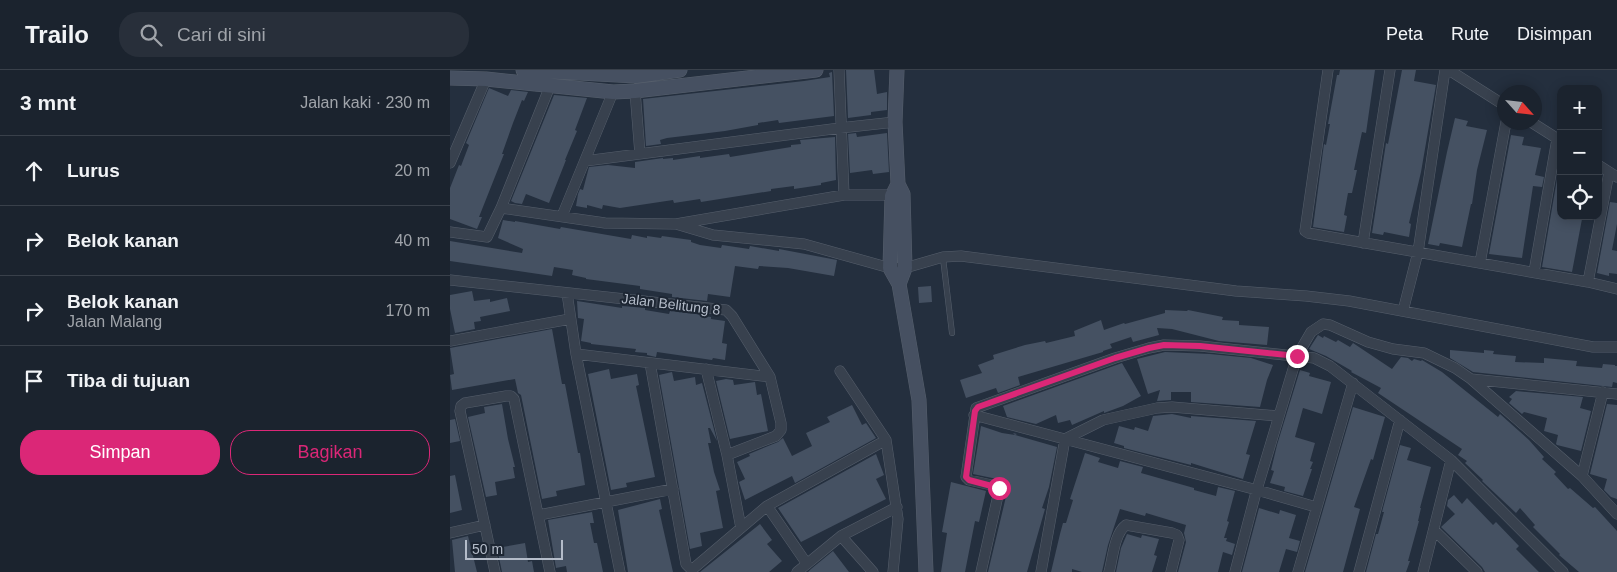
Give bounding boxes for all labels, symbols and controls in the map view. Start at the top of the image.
search box [119,12,469,57]
text: Trailo [25,21,89,48]
icon: search [137,21,165,49]
text: Cari di sini [177,24,266,45]
text: Peta [1386,24,1423,44]
text: Rute [1451,24,1489,44]
text: Disimpan [1517,24,1592,44]
north arrow [1497,85,1542,130]
map controls [1557,85,1602,220]
button: + [1557,85,1602,130]
text: 3 mnt [20,91,76,114]
text: Jalan kaki · 230 m [300,94,430,111]
button: − [1557,130,1602,175]
icon: ahead [20,157,48,185]
text: Lurus [67,160,120,181]
text: 20 m [394,162,430,179]
button: locate [1557,175,1602,220]
icon: right [20,227,48,255]
text: Belok kanan [67,230,179,251]
text: 40 m [394,232,430,249]
street label: Jalan Belitung 8 [621,290,722,318]
text: Belok kanan [67,291,179,312]
icon: right [20,297,48,325]
text: 170 m [386,302,430,319]
text: Jalan Malang [67,313,162,330]
route end [1286,345,1309,368]
icon: arrive [20,367,48,395]
text: Tiba di tujuan [67,370,190,391]
button: Simpan [20,430,220,475]
button: Bagikan [230,430,430,475]
route start [988,477,1011,500]
scale bar [465,537,562,560]
text: 50 m [472,541,503,557]

